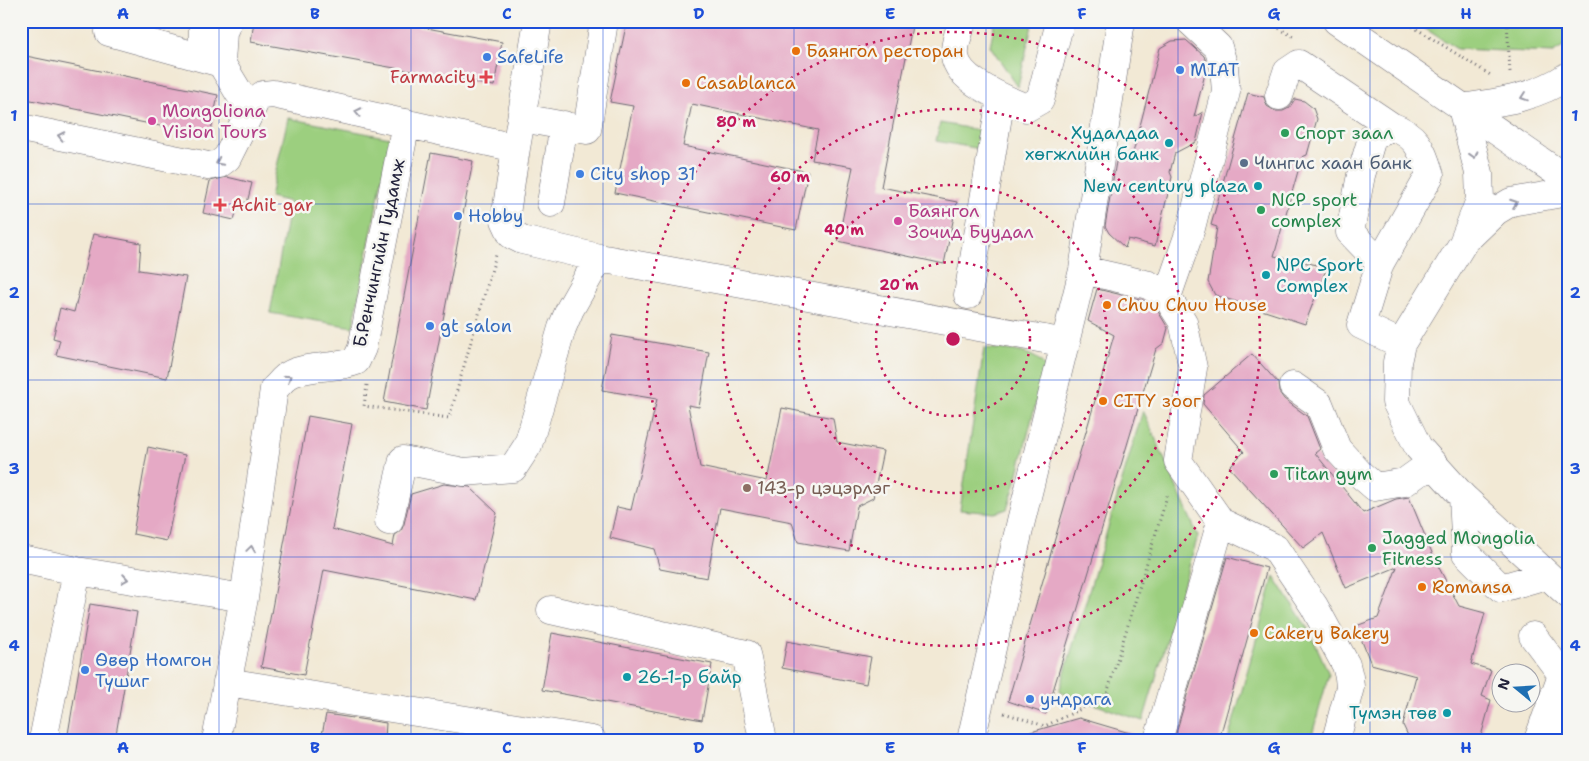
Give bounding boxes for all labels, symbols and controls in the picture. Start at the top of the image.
text: A [117,3,129,24]
text: B [310,3,320,24]
text: C [502,3,512,24]
text: D [693,3,705,24]
text: E [885,3,895,24]
text: F [1077,3,1087,24]
text: G [1268,3,1281,24]
text: H [1460,3,1472,24]
place label: Баянгол ресторан [806,39,964,63]
place label: SafeLife [497,45,564,69]
marker: Баянгол ресторан [790,45,802,57]
marker: SafeLife [481,51,493,63]
place label: MIAT [1190,58,1239,82]
marker: MIAT [1174,64,1186,76]
place label: Farmacity [390,65,476,89]
marker: Farmacity [480,71,492,83]
place label: Casablanca [696,71,796,95]
marker: Casablanca [680,77,692,89]
one-way arrow [1520,91,1529,101]
place label: Mongoliona Vision Tours [162,99,267,144]
text: 1 [10,105,18,126]
text: 1 [1571,105,1579,126]
one-way arrow [354,107,363,118]
text: 80 m [716,112,756,132]
marker: Mongoliona Vision Tours [146,115,158,127]
place label: Худалдаа хөгжлийн банк [1025,121,1159,166]
place label: Спорт заал [1295,121,1393,145]
marker: Спорт заал [1279,127,1291,139]
one-way arrow [56,131,65,142]
marker: Худалдаа хөгжлийн банк [1163,137,1175,149]
one-way arrow [1468,150,1478,159]
place label: Чингис хаан банк [1254,151,1412,175]
one-way arrow [215,156,224,166]
street label: Б.Ренчингийн Гудамж [347,156,411,349]
marker: Чингис хаан банк [1238,157,1250,169]
place label: City shop 31 [590,162,696,186]
text: 60 m [770,167,810,187]
marker: City shop 31 [574,168,586,180]
place label: New century plaza [1083,174,1248,198]
marker: New century plaza [1252,180,1264,192]
place label: NCP sport complex [1271,188,1357,233]
place label: Achit gar [231,193,313,217]
marker: Achit gar [213,198,227,212]
one-way arrow [1509,198,1518,208]
place label: Баянгол Зочид Буудал [908,199,1034,244]
place label: Hobby [468,204,523,228]
marker: NCP sport complex [1255,204,1267,216]
marker: Hobby [452,210,464,222]
marker: Баянгол Зочид Буудал [892,215,904,227]
text: 40 m [824,220,864,240]
place label: NPC Sport Complex [1276,253,1364,298]
marker: NPC Sport Complex [1260,269,1272,281]
text: 20 m [879,275,919,295]
text: 2 [8,282,20,303]
text: 2 [1569,282,1581,303]
place label: Chuu Chuu House [1117,293,1267,317]
marker: Chuu Chuu House [1101,299,1113,311]
place label: gt salon [440,314,512,338]
marker: gt salon [424,320,436,332]
centre of rings [944,330,962,348]
one-way arrow [282,375,292,384]
place label: CITY зоог [1113,389,1201,413]
marker: CITY зоог [1097,395,1109,407]
text: 3 [8,458,20,479]
text: 3 [1569,458,1581,479]
place label: Titan gym [1284,462,1372,486]
marker: Titan gym [1268,468,1280,480]
place label: 143-р цэцэрлэг [757,476,890,500]
marker: 143-р цэцэрлэг [741,482,753,494]
place label: Jagged Mongolia Fitness [1382,526,1535,571]
marker: Jagged Mongolia Fitness [1366,542,1378,554]
one-way arrow [245,545,255,554]
one-way arrow [122,573,130,584]
place label: Romansa [1432,575,1512,599]
marker: Romansa [1416,581,1428,593]
place label: Cakery Bakery [1264,621,1390,645]
marker: Cakery Bakery [1248,627,1260,639]
text: 4 [8,635,20,656]
text: 4 [1569,635,1581,656]
place label: Өвөр Номгон Түшиг [95,648,212,693]
marker: Өвөр Номгон Түшиг [79,664,91,676]
north arrow [1492,664,1542,714]
place label: 26-1-р байр [637,665,742,689]
marker: 26-1-р байр [621,671,633,683]
text: N [1493,676,1514,692]
place label: ундрага [1040,687,1112,711]
marker: ундрага [1024,693,1036,705]
place label: Түмэн төв [1349,701,1437,725]
marker: Түмэн төв [1441,707,1453,719]
text: A [117,737,129,758]
text: B [310,737,320,758]
text: C [502,737,512,758]
text: D [693,737,705,758]
text: E [885,737,895,758]
text: F [1077,737,1087,758]
text: G [1268,737,1281,758]
text: H [1460,737,1472,758]

